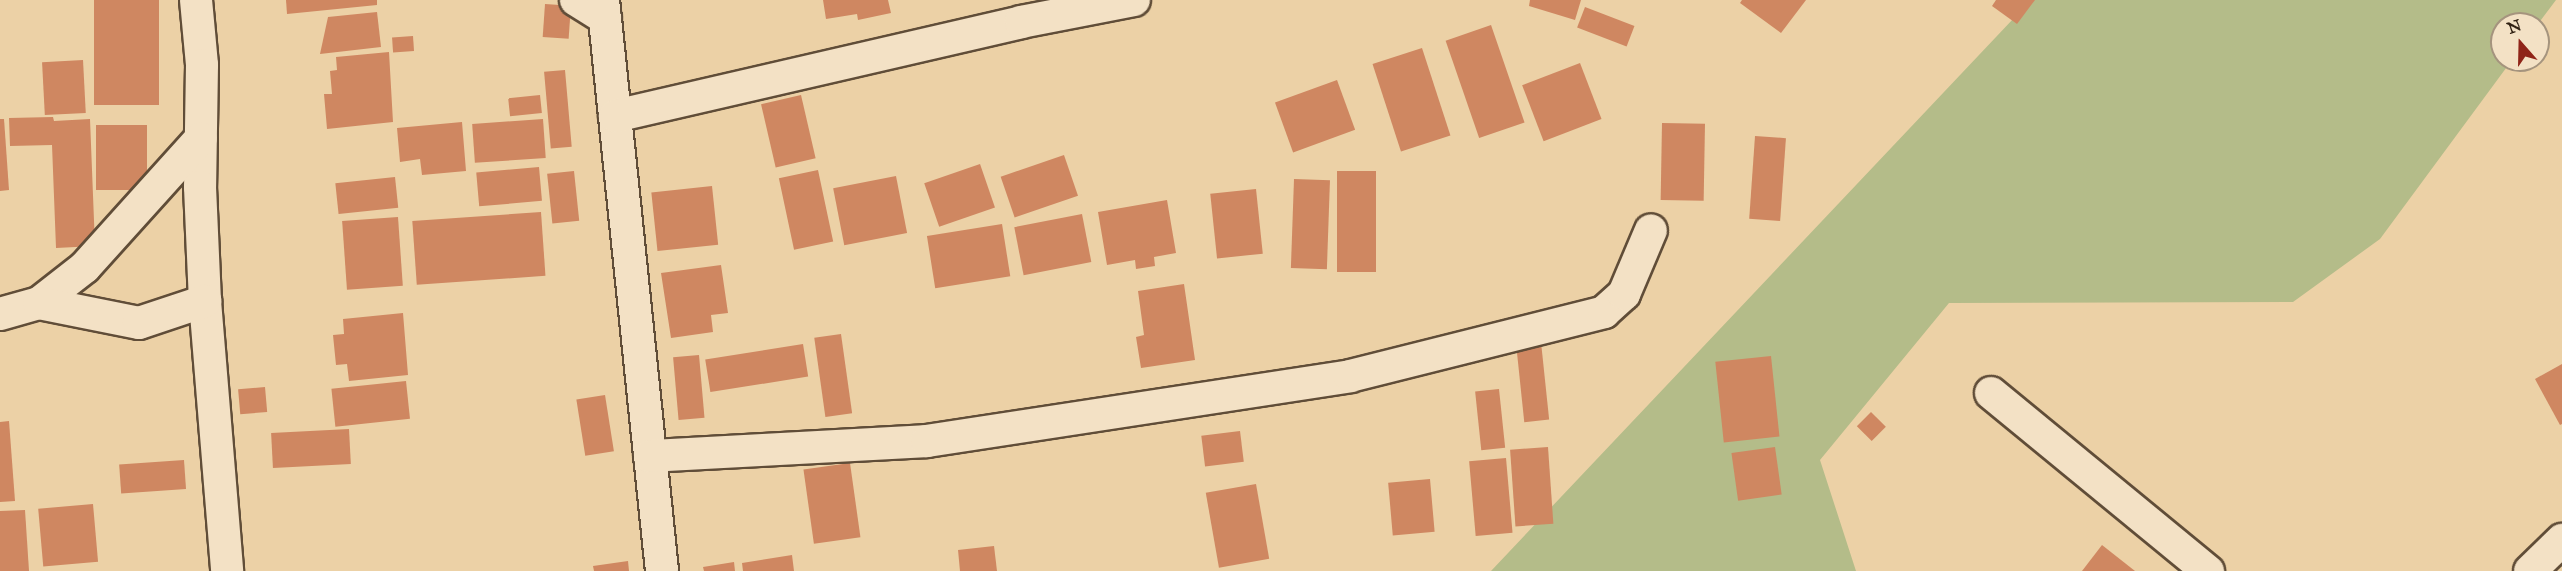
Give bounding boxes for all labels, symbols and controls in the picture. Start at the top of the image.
north arrow [2490,12,2550,72]
text: N [2505,15,2524,38]

